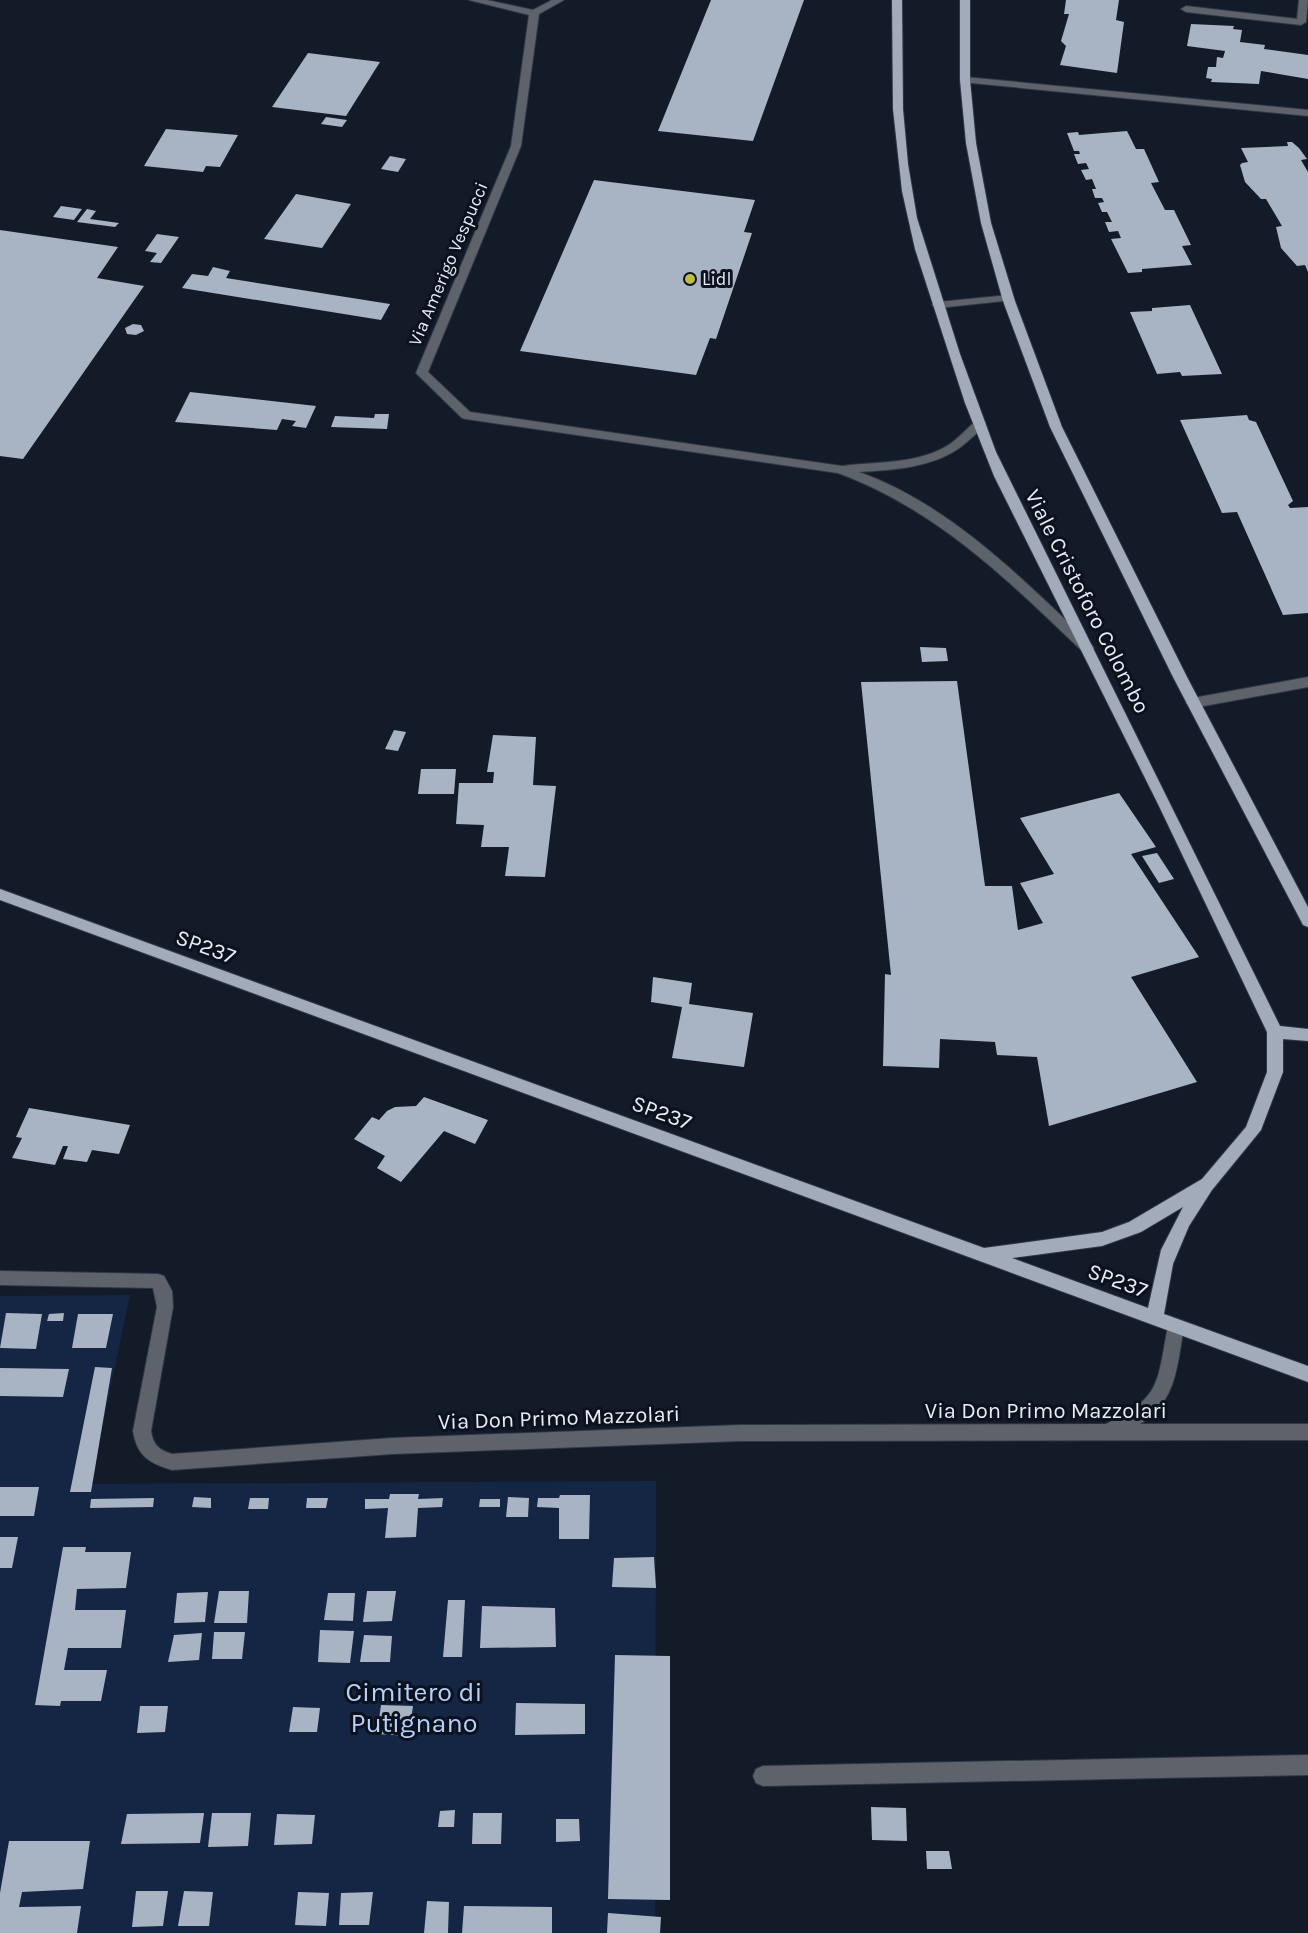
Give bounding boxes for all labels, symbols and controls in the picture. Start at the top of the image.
street label: Via Amerigo Vespucci [404,179,492,349]
place label: Lidl [702,268,731,290]
marker: Lidl [683,272,697,286]
street label: Viale Cristoforo Colombo [1019,485,1155,718]
street label: SP237 [172,924,239,970]
street label: SP237 [628,1090,695,1136]
street label: SP237 [1084,1258,1151,1304]
street label: Via Don Primo Mazzolari [925,1398,1167,1424]
street label: Via Don Primo Mazzolari [438,1401,681,1435]
park label: Cimitero di Putignano [346,1676,482,1739]

